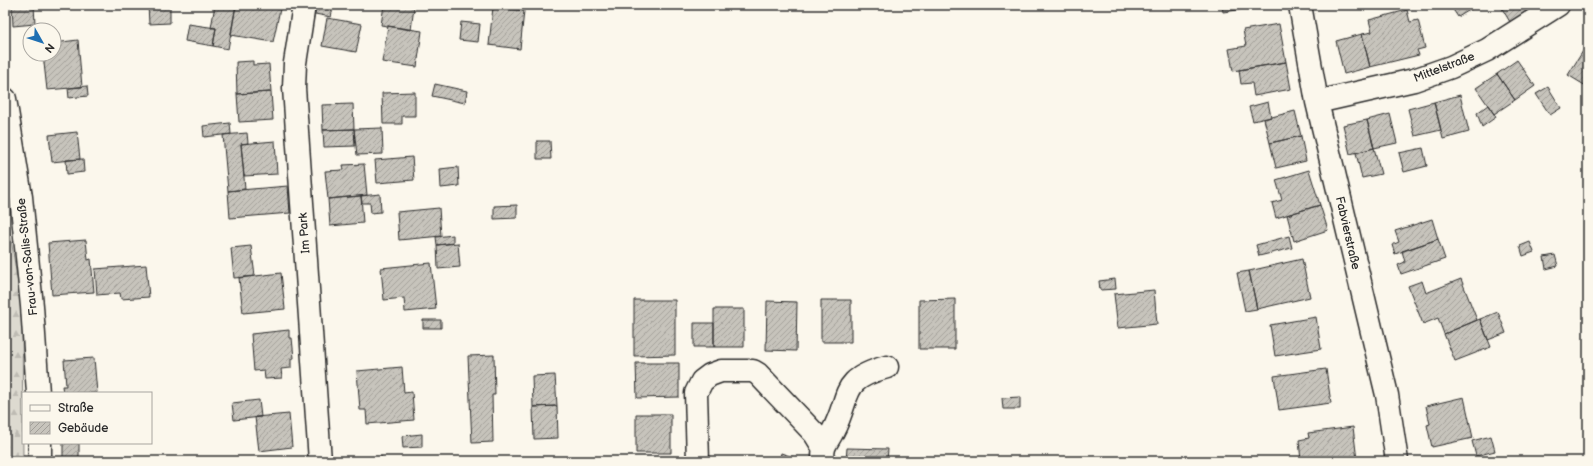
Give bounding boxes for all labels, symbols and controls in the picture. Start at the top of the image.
north arrow [22,22,62,62]
text: N [42,41,57,55]
street label: Mittelstraße [1411,49,1477,86]
street label: Fabvierstraße [1332,195,1363,271]
street label: Frau-von-Salis-Straße [14,197,41,317]
street label: Im Park [296,212,313,254]
legend [22,392,152,444]
text: Straße [58,401,94,416]
text: Gebäude [58,421,108,436]

